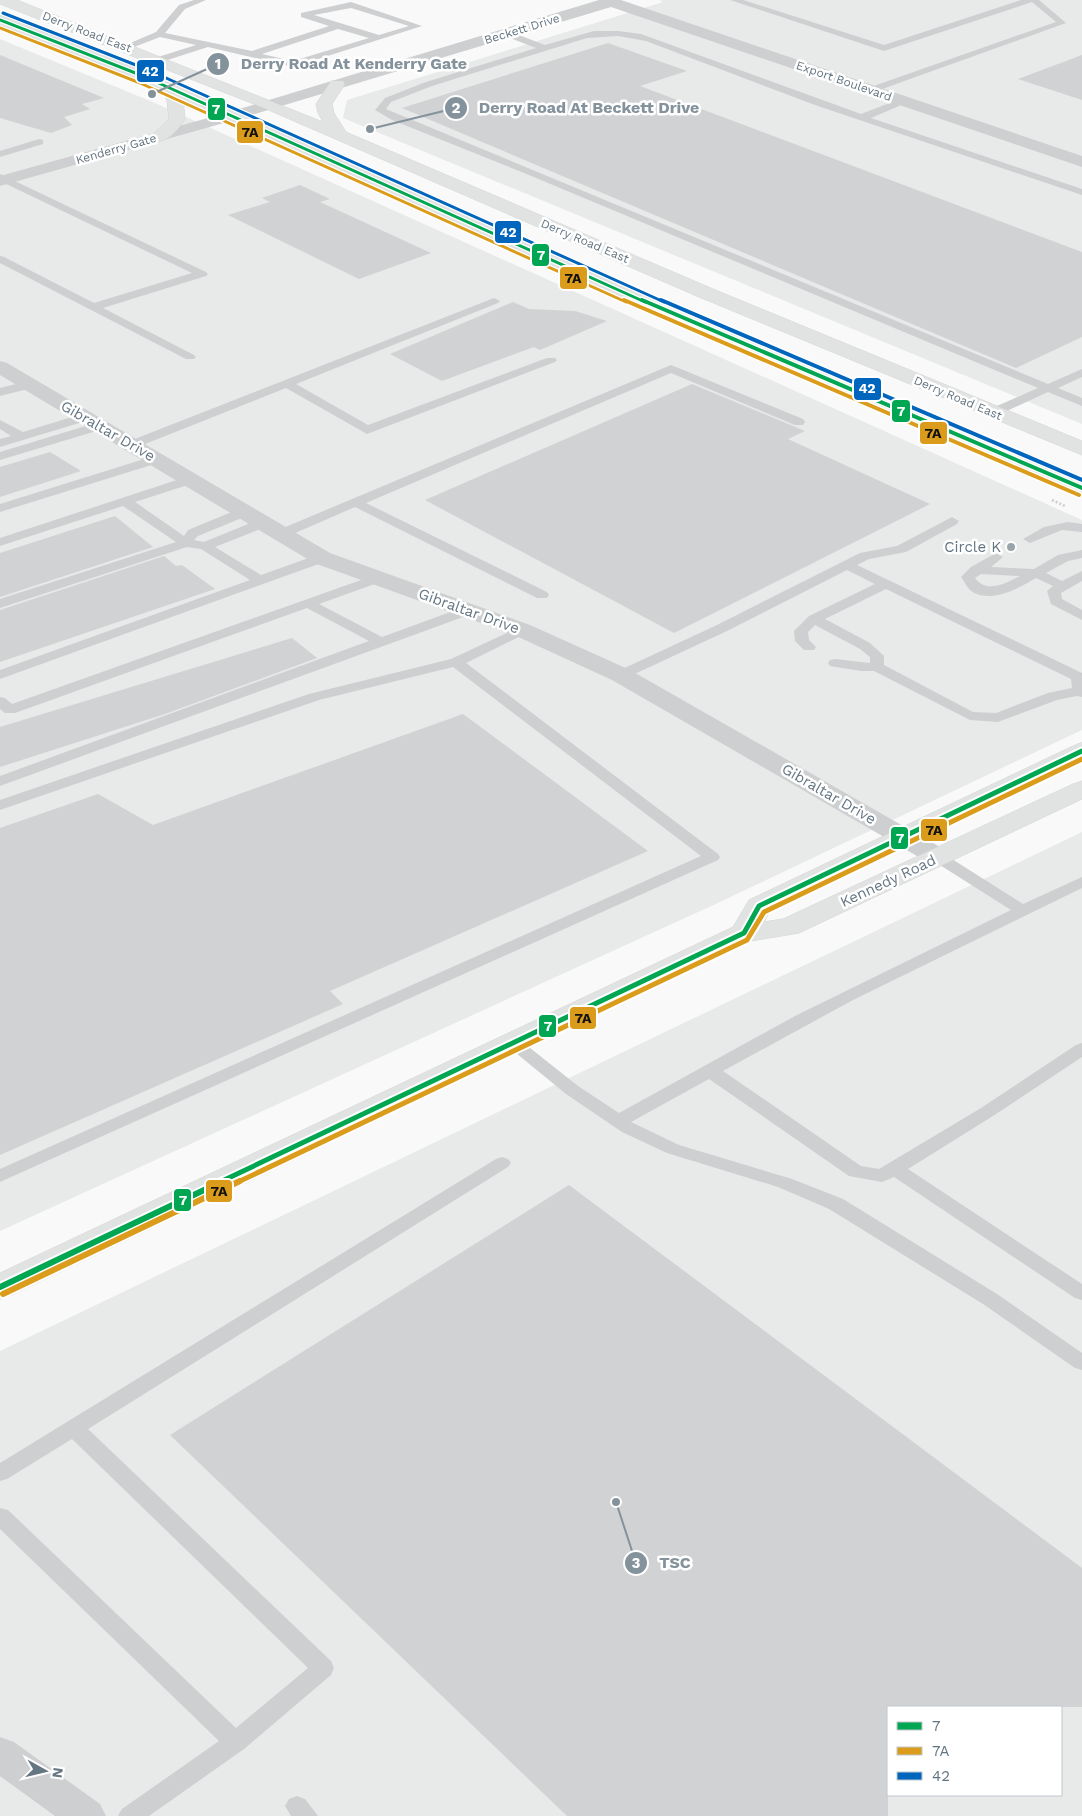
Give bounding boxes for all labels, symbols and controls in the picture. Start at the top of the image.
street label: Derry Road East [40,9,134,55]
street label: Beckett Drive [483,11,561,47]
callout: Derry Road At Kenderry Gate [206,48,478,79]
text: Derry Road At Kenderry Gate [241,54,467,73]
text: 1 [215,55,221,73]
street label: Export Boulevard [794,58,894,104]
line badge: 42 [136,59,165,83]
text: 42 [141,63,159,79]
callout: Derry Road At Beckett Drive [443,92,709,123]
line badge: 7 [207,97,226,121]
text: Derry Road At Beckett Drive [479,98,699,117]
text: 2 [452,99,461,117]
text: 7 [212,101,221,117]
line badge: 7A [236,120,264,144]
text: 7A [241,124,259,140]
street label: Kenderry Gate [74,131,158,167]
street label: Derry Road East [539,216,631,266]
line badge: 42 [494,220,522,244]
text: 42 [499,224,517,240]
line badge: 7 [531,243,550,267]
text: 7 [537,247,546,263]
line badge: 7A [559,266,588,290]
text: 7A [564,270,582,286]
street label: Derry Road East [912,373,1004,423]
line badge: 42 [853,377,882,401]
text: 42 [858,380,876,396]
street label: Gibraltar Drive [58,397,158,465]
line badge: 7 [891,399,911,423]
text: 7 [897,403,906,419]
line badge: 7A [919,421,948,445]
text: 7A [924,425,942,441]
place label: Circle K [944,538,1001,556]
marker: Circle K [1005,541,1017,553]
street label: Gibraltar Drive [416,584,522,638]
street label: Gibraltar Drive [779,760,879,828]
line badge: 7A [920,818,948,842]
text: 7A [925,822,943,838]
line badge: 7 [890,826,909,850]
text: 7 [896,830,905,846]
street label: Kennedy Road [837,851,939,911]
line badge: 7A [569,1006,597,1030]
text: 7A [574,1010,592,1026]
line badge: 7 [538,1014,557,1038]
text: 7 [544,1018,553,1034]
line badge: 7A [205,1179,233,1203]
text: 7A [210,1183,228,1199]
line badge: 7 [173,1188,192,1212]
text: 7 [179,1192,188,1208]
callout: TSC [624,1547,700,1578]
text: TSC [659,1553,691,1572]
text: 3 [632,1554,641,1572]
legend [887,1706,1062,1796]
text: 7 [932,1717,940,1735]
text: 7A [932,1742,950,1760]
north arrow [20,1746,70,1796]
text: N [49,1767,67,1779]
text: 42 [932,1767,950,1785]

